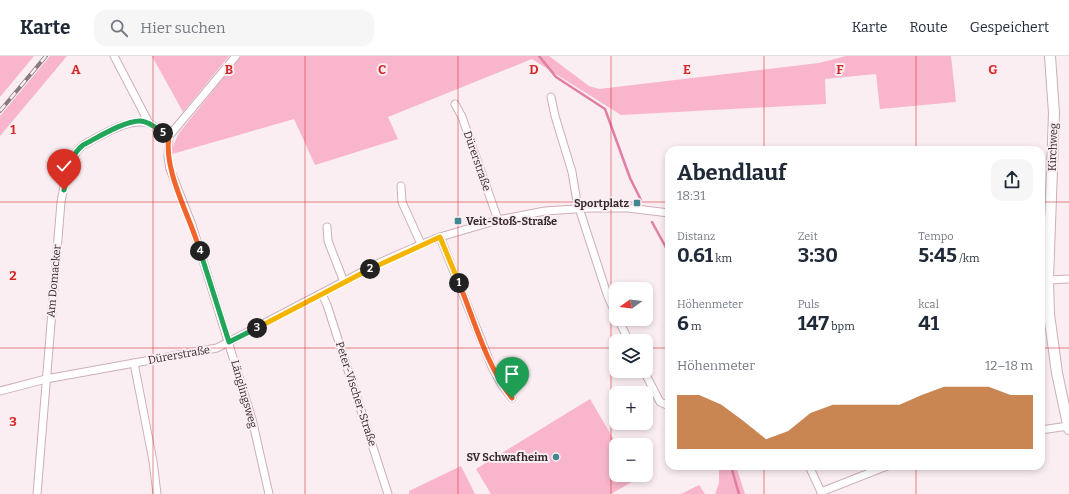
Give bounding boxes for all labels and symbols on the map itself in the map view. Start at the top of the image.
text: A [71,62,81,77]
text: B [225,62,233,77]
text: C [378,62,386,77]
text: D [529,62,539,77]
text: E [683,62,691,77]
text: F [836,62,844,77]
text: G [988,62,998,77]
text: 1 [10,122,16,137]
pin: 5 [153,123,173,143]
street label: Kirchweg [1046,123,1060,171]
street label: Dürerstraße [461,129,493,193]
pin [47,149,81,190]
place label: Sportplatz [574,197,629,210]
marker: Sportplatz [632,198,642,208]
place label: Veit-Stoß-Straße [466,215,557,228]
marker: Veit-Stoß-Straße [453,216,463,226]
pin: 4 [190,241,210,261]
street label: Am Domacker [44,244,64,318]
pin: 2 [360,259,380,279]
text: 2 [9,268,17,283]
pin: 1 [449,273,469,293]
north arrow [609,282,653,326]
pin: 3 [247,318,267,338]
street label: Peter-Vischer-Straße [333,340,379,448]
street label: Dürerstraße [147,343,211,367]
pin [495,357,529,398]
street label: Länglingsweg [228,358,260,430]
text: 3 [9,414,17,429]
place label: SV Schwafheim [466,451,548,464]
marker: SV Schwafheim [551,452,561,462]

